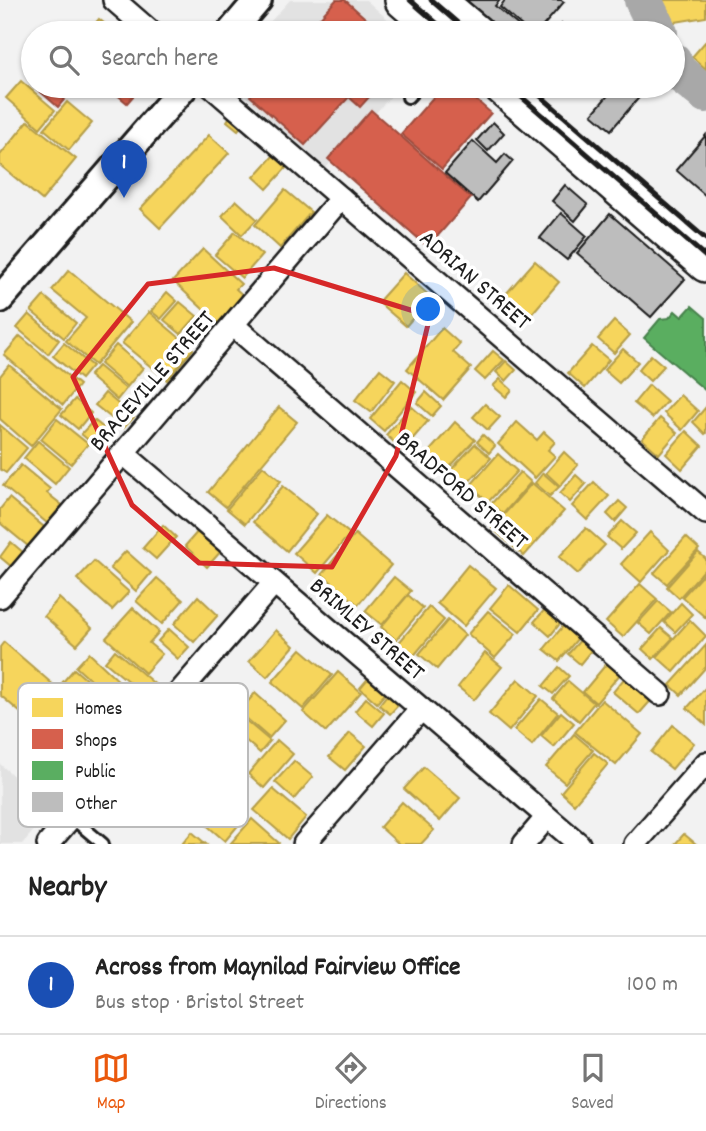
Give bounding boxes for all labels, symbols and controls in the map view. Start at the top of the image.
search box [21,21,685,98]
icon: search [45,41,83,79]
text: Search here [101,41,219,78]
pin: 1 [101,140,147,198]
street label: ADRIAN STREET [411,223,538,340]
your location [411,292,445,326]
street label: BRACEVILLE STREET [82,304,224,460]
street label: BRADFORD STREET [387,424,535,559]
street label: BRIMLEY STREET [301,571,431,690]
legend [18,683,248,827]
text: Homes [75,697,123,724]
text: Shops [75,729,117,756]
text: Public [75,760,116,787]
text: Other [75,792,117,819]
text: Nearby [28,868,106,911]
text: Across from Maynilad Fairview Office [95,950,461,987]
text: 1 [48,969,54,1002]
text: 100 m [627,969,678,1002]
text: Bus stop · Bristol Street [95,987,304,1020]
tab: Map [92,1049,130,1118]
tab: Directions [315,1049,387,1118]
tab: Saved [571,1049,614,1118]

